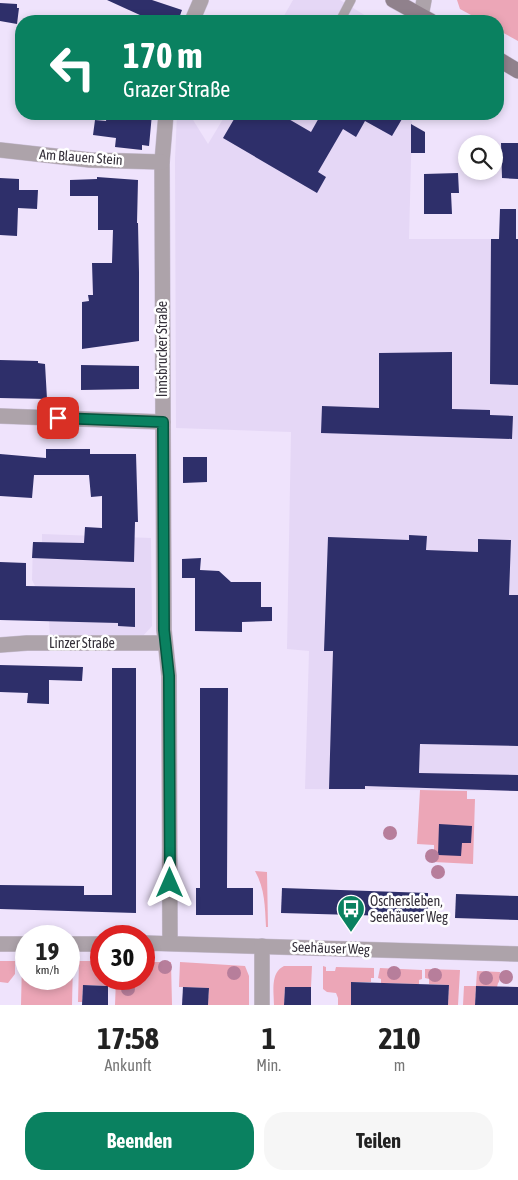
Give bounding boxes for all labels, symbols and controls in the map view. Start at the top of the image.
icon: left [40,35,105,100]
text: 170 m [123,35,202,75]
text: Grazer Straße [123,76,230,102]
map controls [458,135,503,180]
button: search [458,135,503,180]
street label: Am Blauen Stein [39,146,123,168]
street label: Innsbrucker Straße [154,301,170,397]
pin [37,397,79,439]
icon: arrive [44,404,72,432]
street label: Linzer Straße [49,635,115,651]
position arrow [143,856,195,908]
place label: Oschersleben, Seehäuser Weg [370,893,448,925]
bus stop icon: Oschersleben, Seehäuser Weg [336,894,366,933]
speed limit sign: 30 [90,925,155,990]
text: 19 [36,937,59,965]
street label: Seehäuser Weg [292,939,370,957]
text: km/h [36,963,59,977]
text: 17:58 [97,1021,159,1055]
text: 1 [262,1021,276,1055]
text: 210 [378,1021,421,1055]
text: Ankunft [105,1056,152,1074]
text: Min. [256,1056,281,1074]
text: m [394,1056,405,1074]
button: Beenden [25,1112,254,1170]
button: Teilen [264,1112,493,1170]

